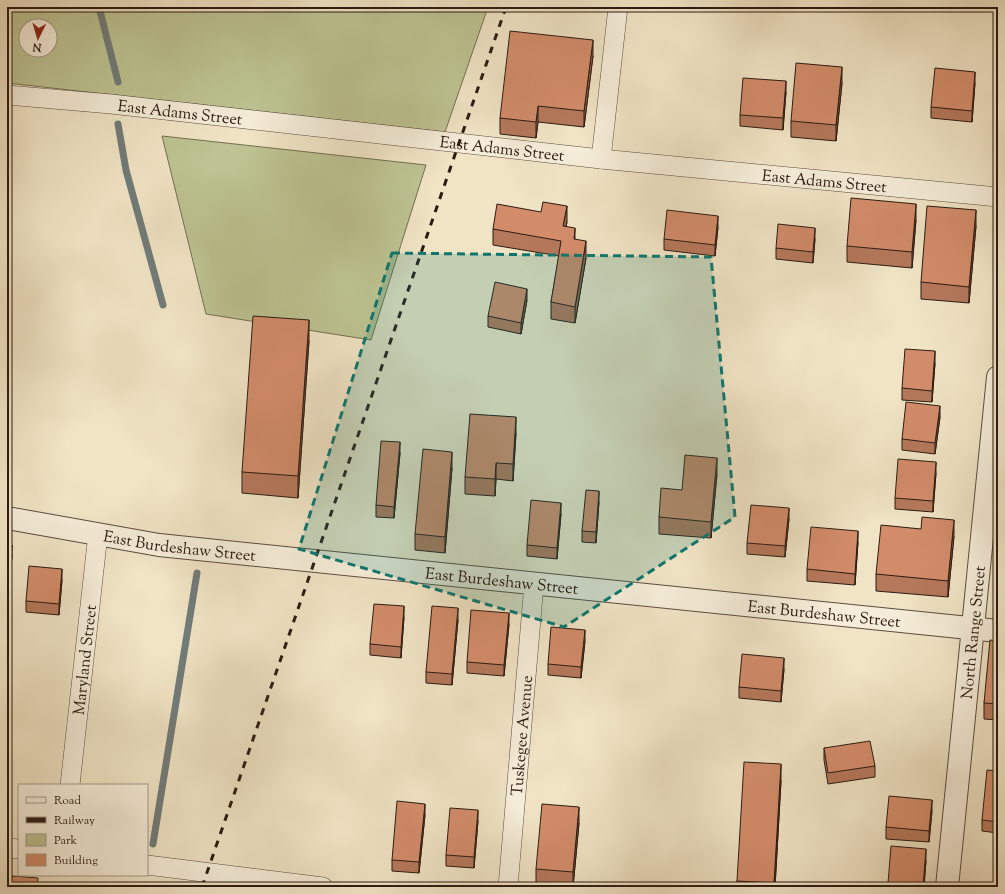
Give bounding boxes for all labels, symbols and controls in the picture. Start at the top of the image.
north arrow [18,18,58,58]
text: N [32,39,43,55]
street label: East Adams Street [116,96,244,133]
street label: East Adams Street [438,132,566,169]
street label: East Adams Street [761,165,888,200]
street label: East Burdeshaw Street [101,526,257,569]
street label: East Burdeshaw Street [424,563,580,602]
street label: North Range Street [957,564,993,700]
street label: East Burdeshaw Street [746,596,902,635]
street label: Maryland Street [69,603,104,716]
street label: Tuskegee Avenue [507,675,540,797]
legend [18,784,148,876]
text: Road [54,792,81,810]
text: Railway [54,812,95,830]
text: Park [54,832,77,850]
text: Building [54,852,98,870]

